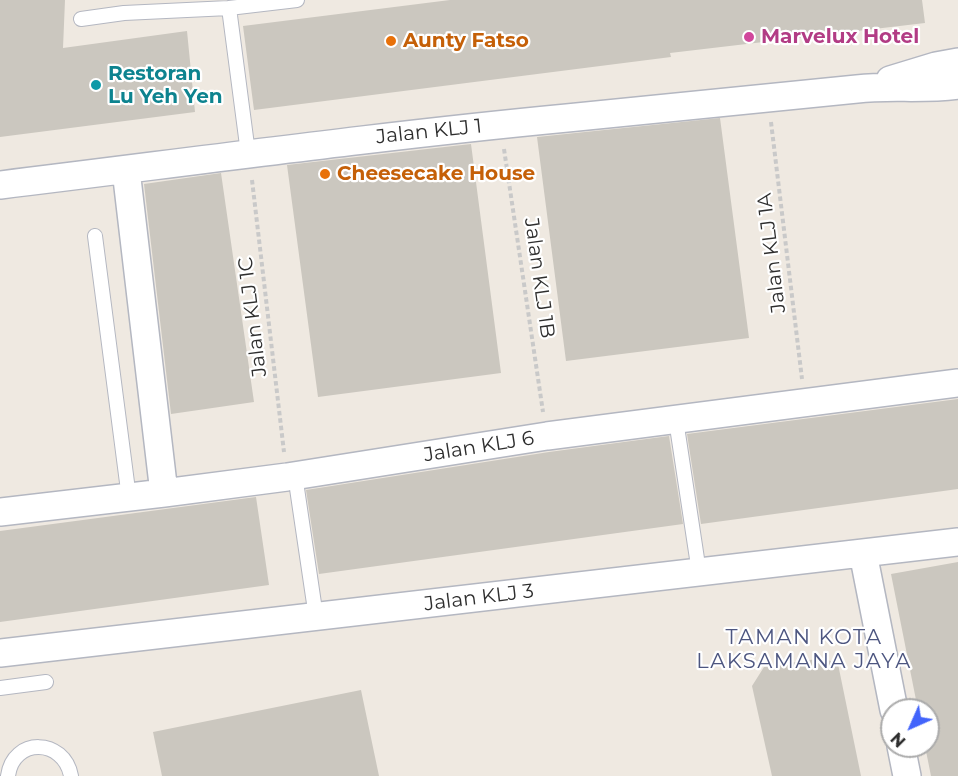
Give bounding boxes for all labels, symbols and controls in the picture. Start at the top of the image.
place label: Marvelux Hotel [761,25,919,49]
place label: Aunty Fatso [403,29,529,53]
marker: Marvelux Hotel [742,30,756,44]
marker: Aunty Fatso [384,34,398,48]
place label: Restoran Lu Yeh Yen [108,62,223,109]
marker: Restoran Lu Yeh Yen [89,78,103,92]
street label: Jalan KLJ 1 [375,115,483,149]
place label: Cheesecake House [337,162,535,186]
marker: Cheesecake House [318,167,332,181]
street label: Jalan KLJ 1A [753,192,791,314]
street label: Jalan KLJ 1B [519,216,559,340]
street label: Jalan KLJ 1C [234,256,272,378]
street label: Jalan KLJ 6 [422,426,536,468]
street label: Jalan KLJ 3 [423,579,535,617]
district label: TAMAN KOTA LAKSAMANA JAYA [696,625,912,675]
north arrow [880,698,940,758]
text: N [887,728,910,751]

